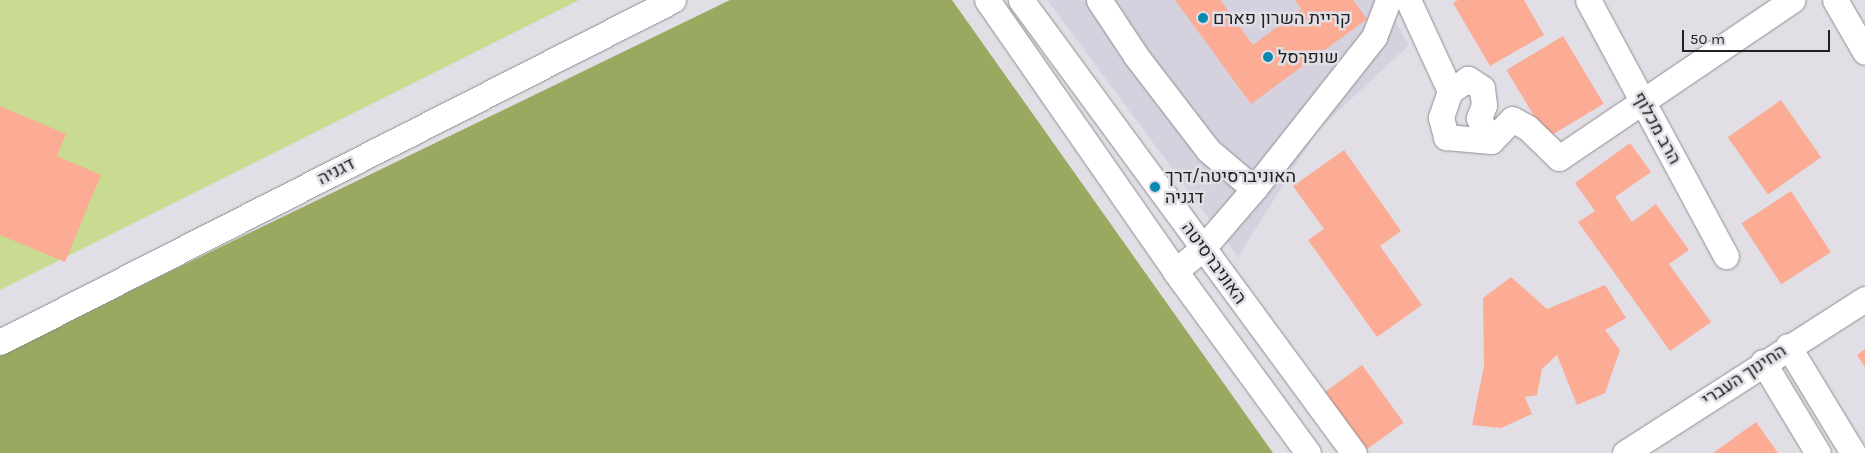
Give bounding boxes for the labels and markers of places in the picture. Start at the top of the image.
place label: קריית השרון פארם [1213,7,1351,29]
marker: קריית השרון פארם [1197,12,1209,24]
place label: שופרסל [1278,46,1338,68]
marker: שופרסל [1262,51,1274,63]
place label: האוניברסיטה/דרך דגניה [1165,166,1296,208]
marker: האוניברסיטה/דרך דגניה [1149,181,1161,193]

